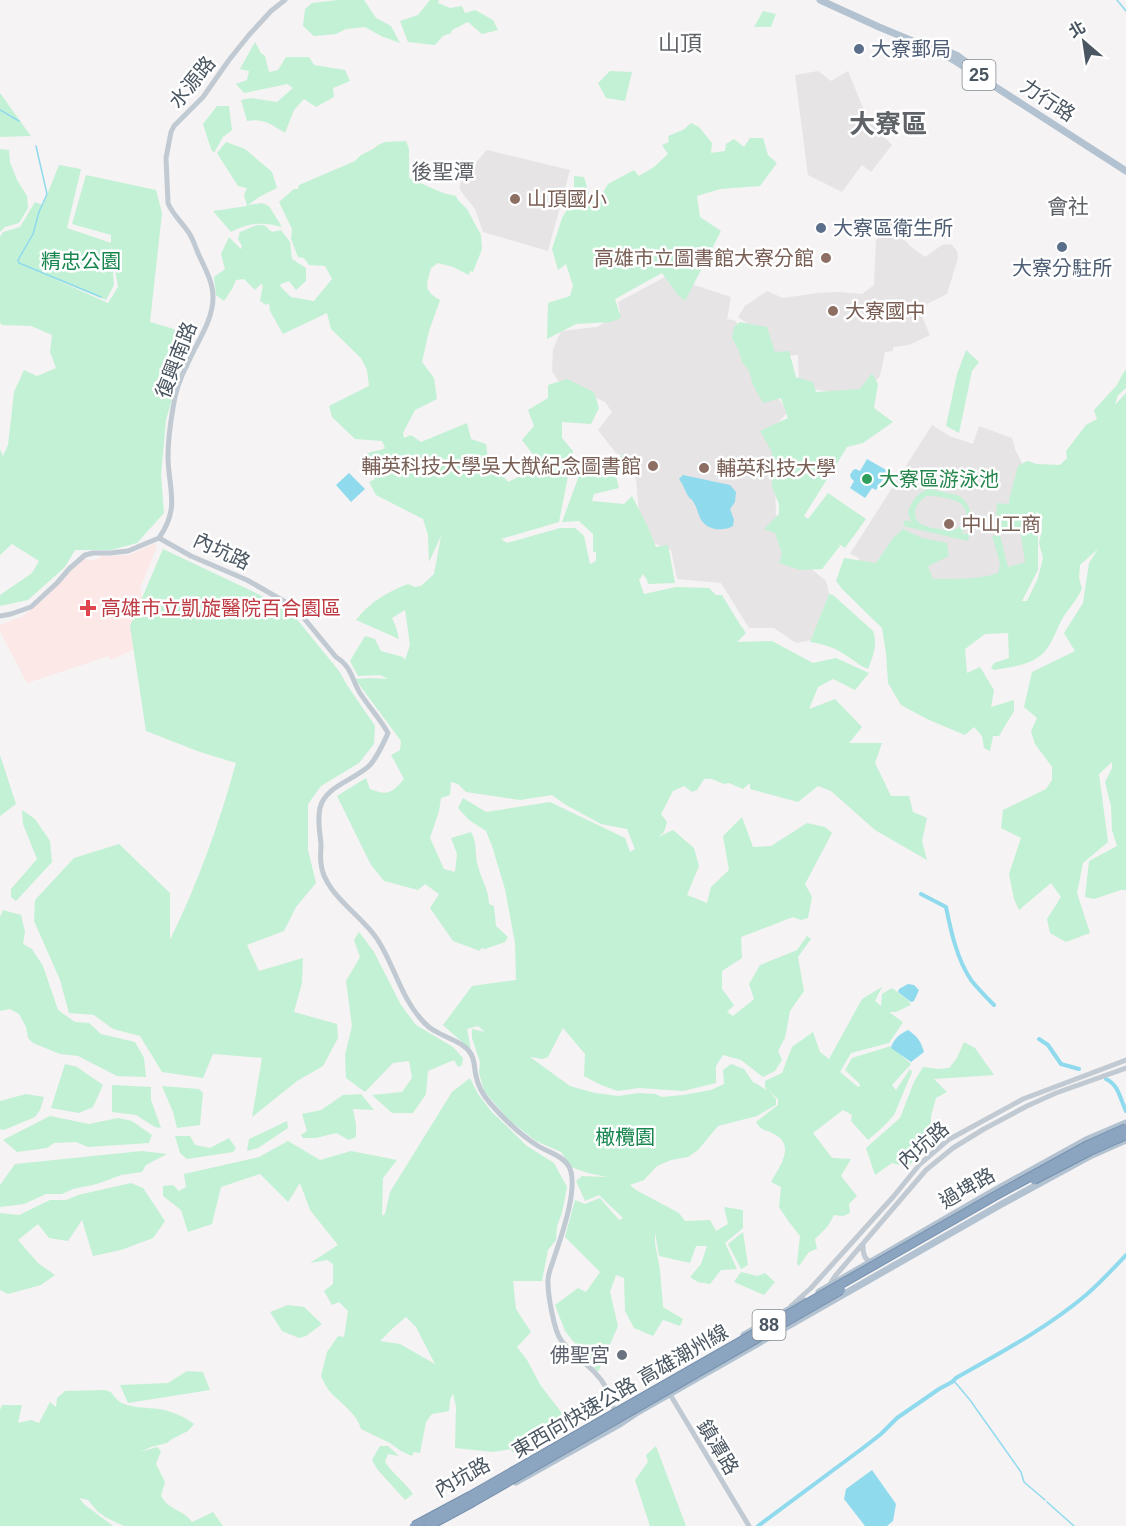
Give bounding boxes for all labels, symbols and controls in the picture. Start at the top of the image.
north arrow [1054,12,1114,72]
text: 北 [1066,18,1088,41]
district label: 山頂 [658,31,702,56]
place label: 大寮郵局 [871,38,951,60]
marker: 大寮郵局 [852,42,866,56]
street label: 水源路 [165,52,219,112]
road number: 25 [962,60,996,90]
street label: 力行路 [1017,74,1079,126]
district label: 大寮區 [849,109,927,139]
district label: 後聖潭 [412,160,475,183]
place label: 山頂國小 [527,188,607,210]
marker: 山頂國小 [508,192,522,206]
district label: 會社 [1047,195,1089,218]
place label: 大寮區衛生所 [833,217,953,239]
marker: 大寮區衛生所 [814,221,828,235]
marker: 大寮分駐所 [1055,240,1069,254]
place label: 高雄市立圖書館大寮分館 [594,247,814,269]
park label: 精忠公園 [41,250,121,272]
marker: 高雄市立圖書館大寮分館 [819,251,833,265]
place label: 大寮分駐所 [1012,257,1112,279]
place label: 大寮國中 [845,300,925,322]
marker: 大寮國中 [826,304,840,318]
street label: 復興南路 [151,319,201,401]
place label: 輔英科技大學吳大猷紀念圖書館 [361,455,641,477]
place label: 輔英科技大學 [716,457,836,479]
marker: 輔英科技大學吳大猷紀念圖書館 [646,459,660,473]
marker: 輔英科技大學 [697,461,711,475]
place label: 大寮區游泳池 [879,468,999,490]
marker: 大寮區游泳池 [860,472,874,486]
place label: 中山工商 [961,513,1041,535]
marker: 中山工商 [942,517,956,531]
street label: 內坑路 [190,528,254,574]
place label: 高雄市立凱旋醫院百合園區 [101,597,341,619]
marker: 高雄市立凱旋醫院百合園區 [79,599,97,617]
street label: 內坑路 [893,1117,953,1173]
park label: 橄欖園 [595,1126,655,1148]
street label: 過埤路 [936,1163,998,1213]
road number: 88 [752,1310,786,1340]
street label: 東西向快速公路 高雄潮州線 [508,1320,732,1462]
place label: 佛聖宮 [550,1344,610,1366]
marker: 佛聖宮 [615,1348,629,1362]
street label: 鎮潭路 [693,1416,743,1478]
street label: 內坑路 [430,1453,494,1501]

